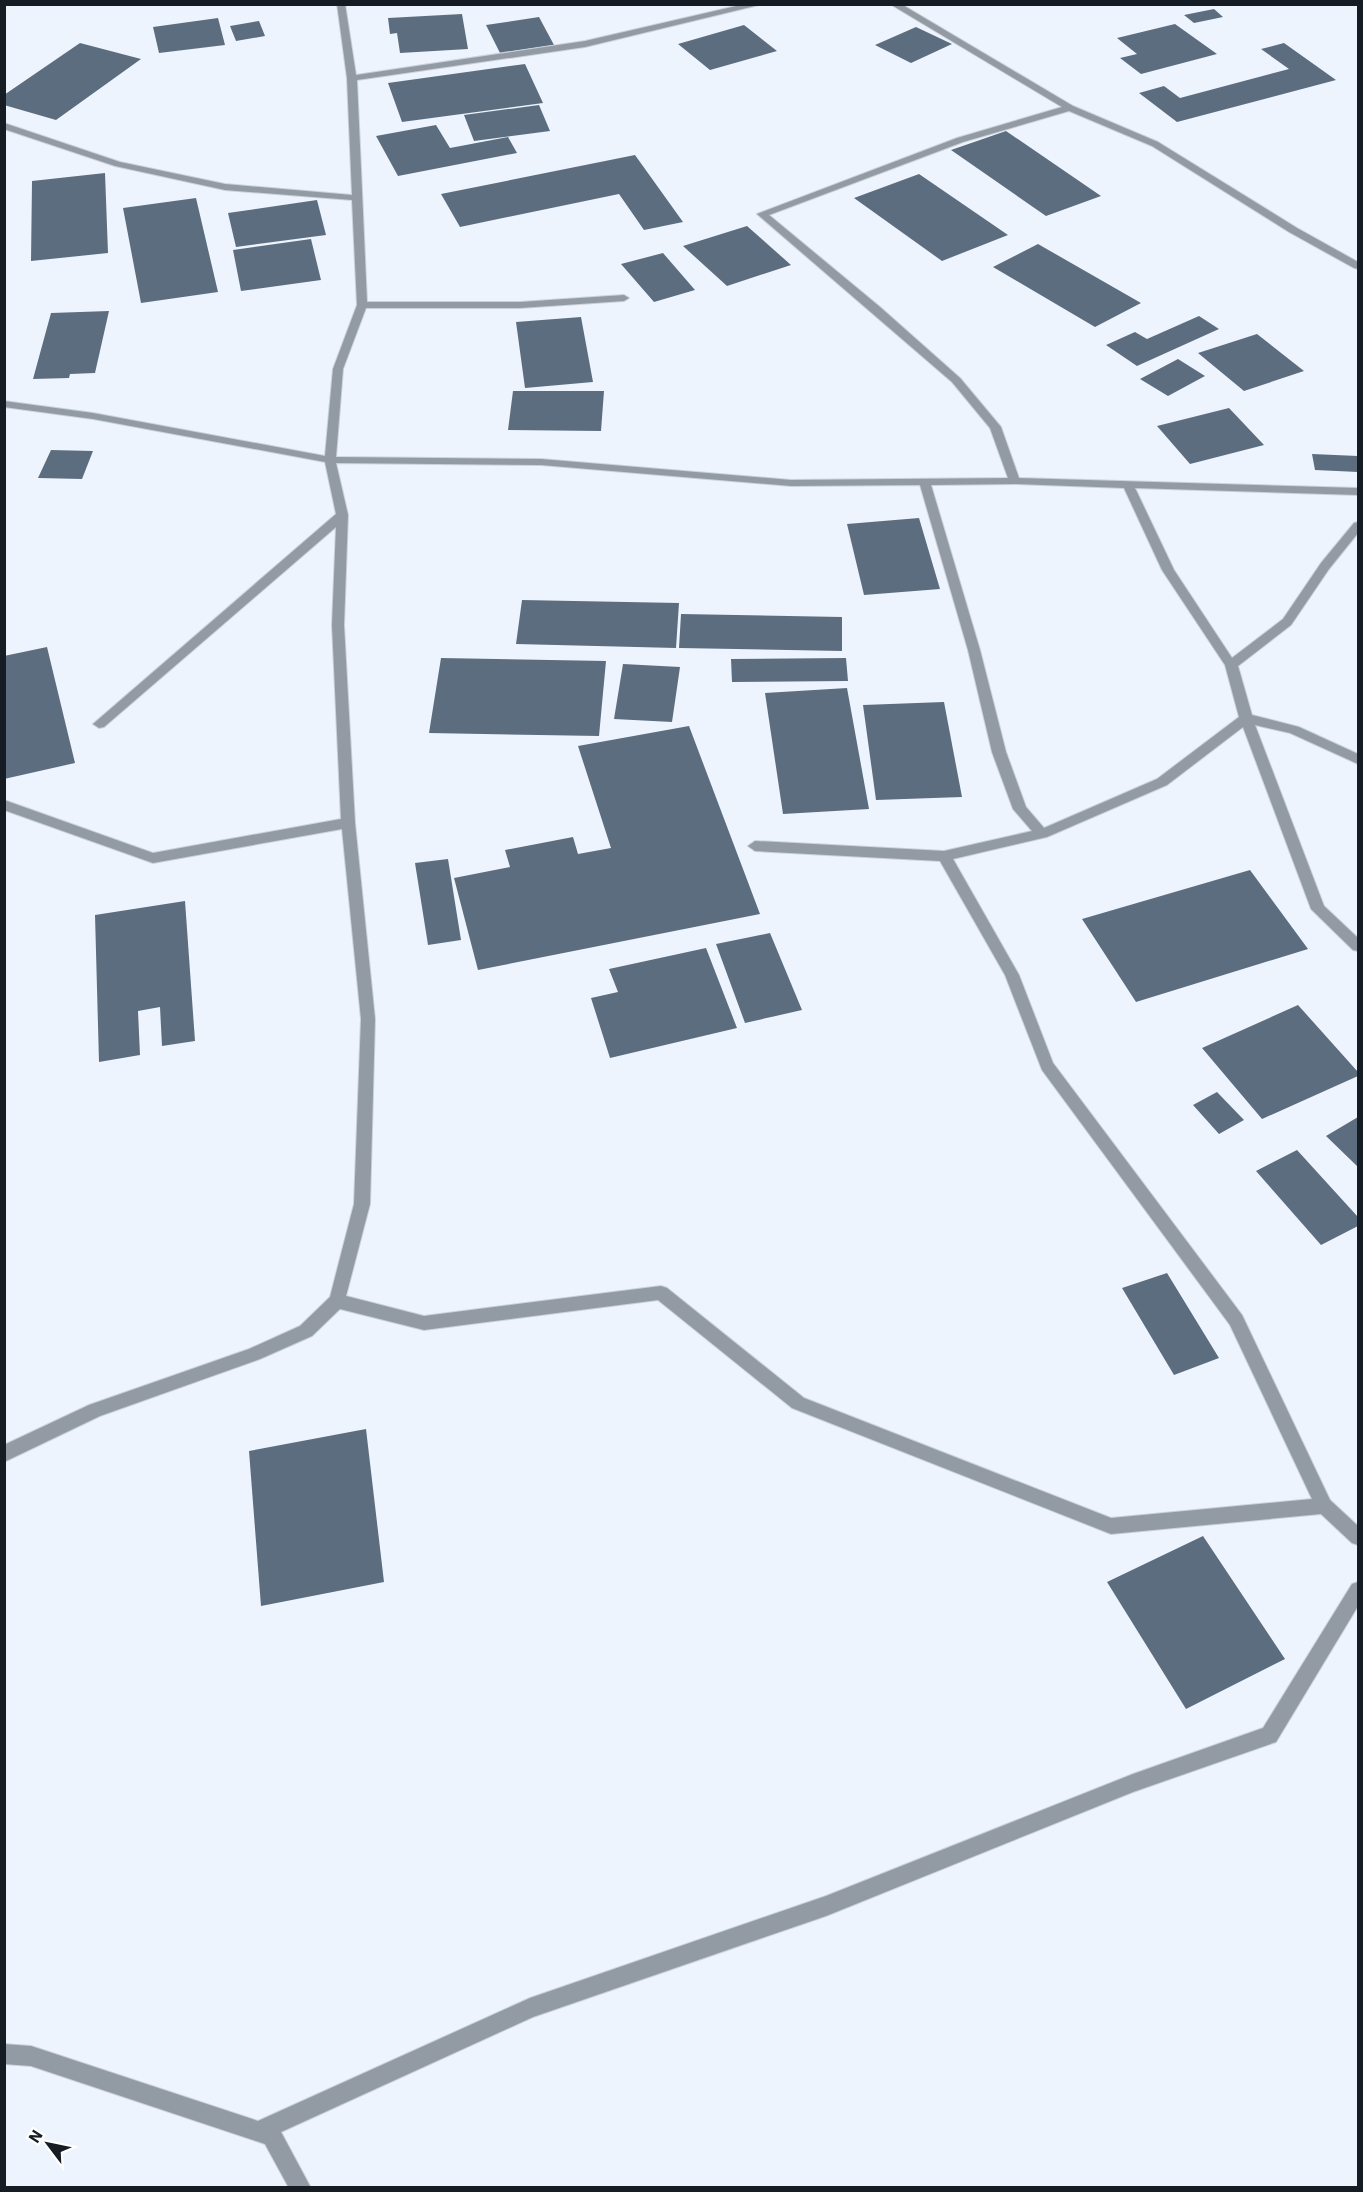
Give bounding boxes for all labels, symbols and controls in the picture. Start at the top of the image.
north arrow [18,2114,78,2174]
text: N [24,2126,47,2146]

